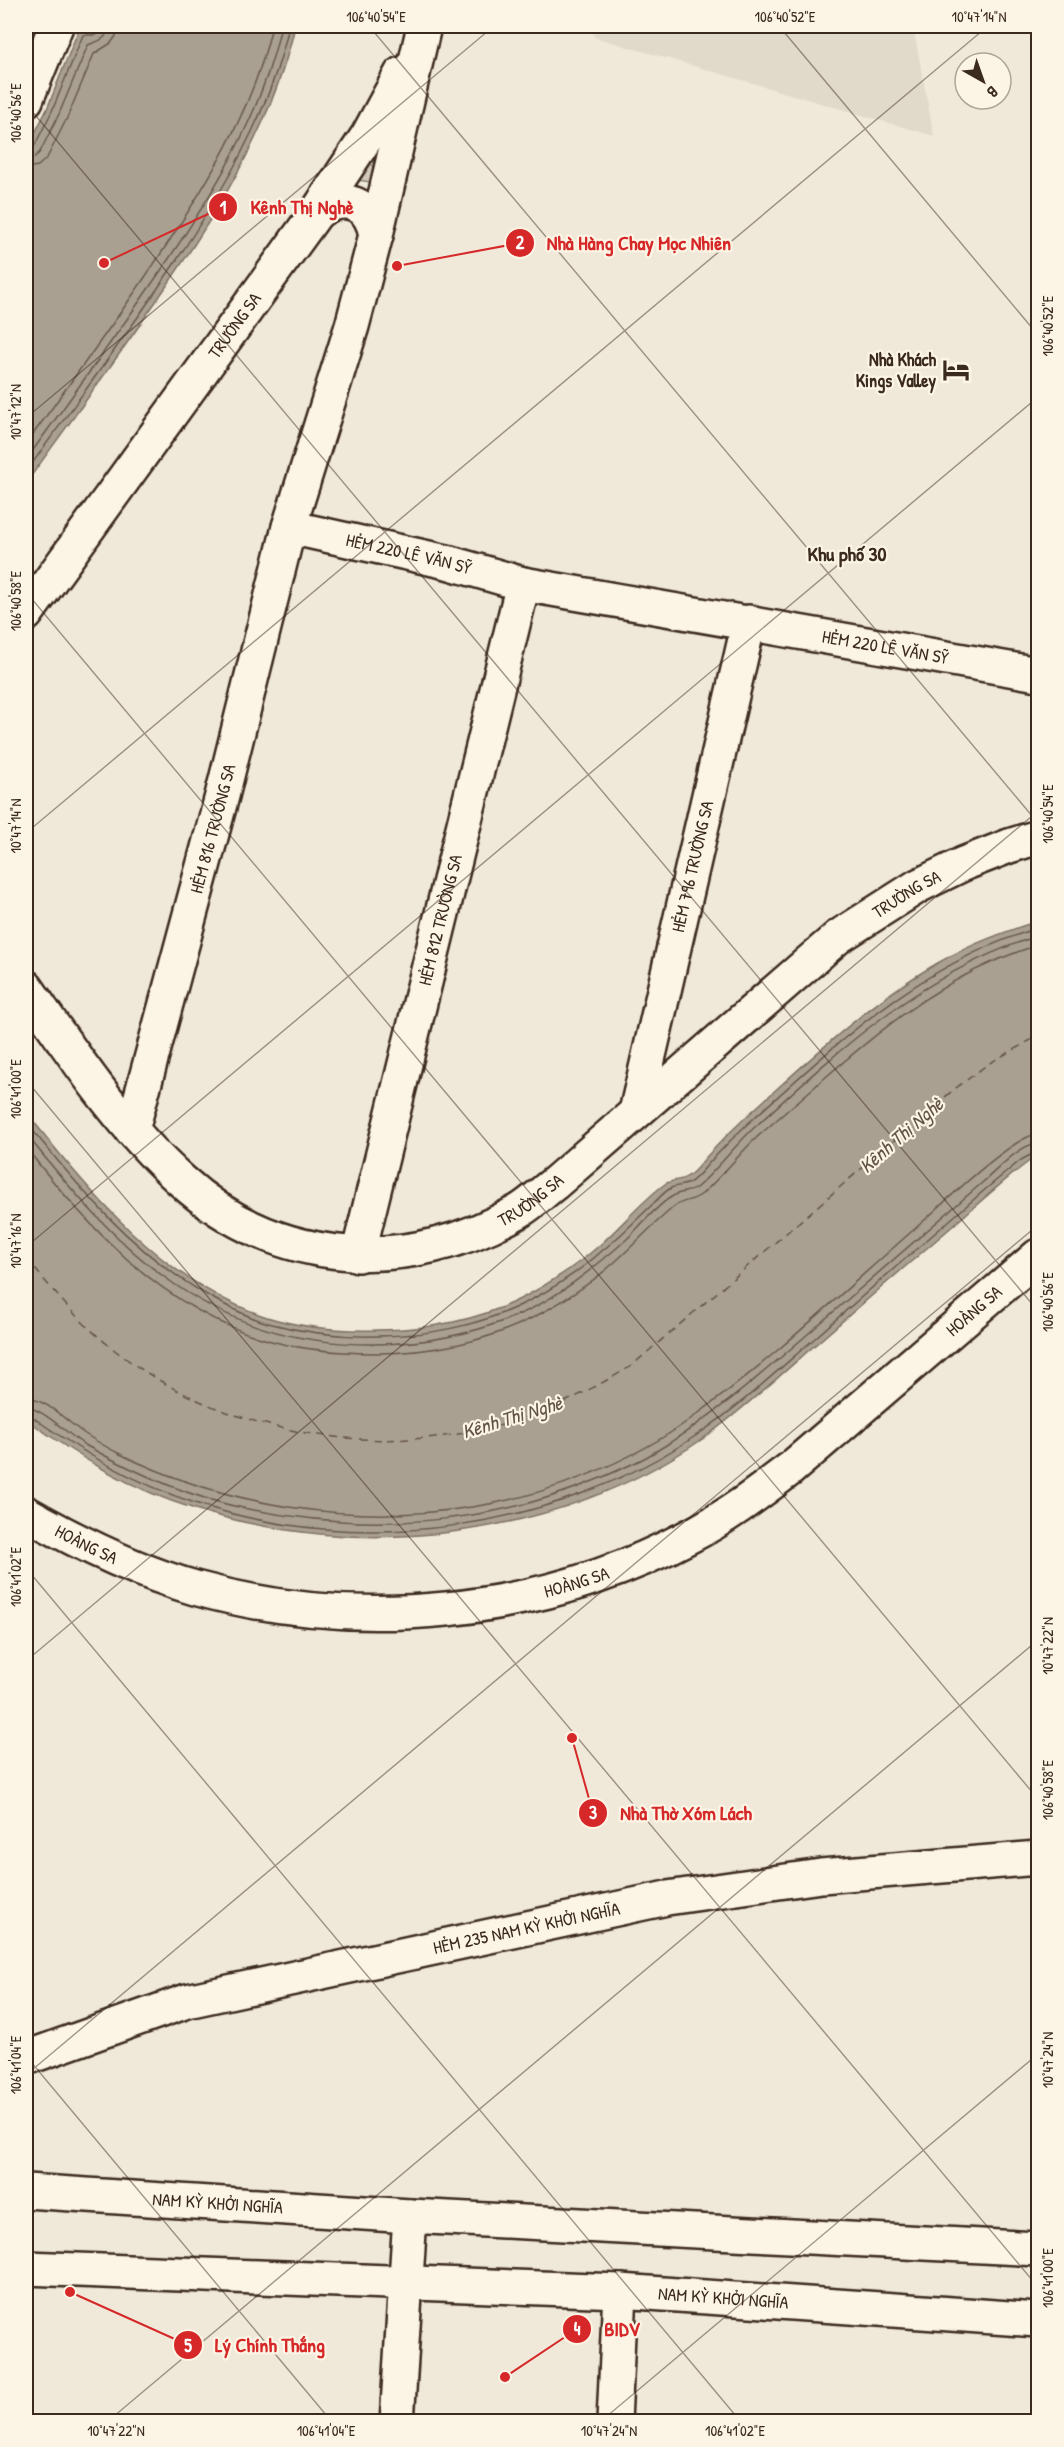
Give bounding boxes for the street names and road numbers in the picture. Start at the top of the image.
street label: TRƯỜNG SA [202,287,267,363]
street label: HẺM 220 LÊ VĂN SỸ [344,527,475,580]
street label: HẺM 220 LÊ VĂN SỸ [820,623,951,670]
street label: HẺM 816 TRƯỜNG SA [183,761,242,896]
street label: HẺM 796 TRƯỜNG SA [665,798,719,934]
street label: HẺM 812 TRƯỜNG SA [412,852,468,988]
street label: TRƯỜNG SA [867,864,945,924]
street label: TRƯỜNG SA [493,1168,569,1232]
street label: HOÀNG SA [940,1279,1007,1342]
street label: HOÀNG SA [51,1518,122,1570]
street label: HOÀNG SA [541,1560,612,1603]
street label: HẺM 235 NAM KỲ KHỞI NGHĨA [431,1895,622,1960]
street label: NAM KỲ KHỞI NGHĨA [152,2186,284,2220]
street label: NAM KỲ KHỞI NGHĨA [657,2281,790,2315]

